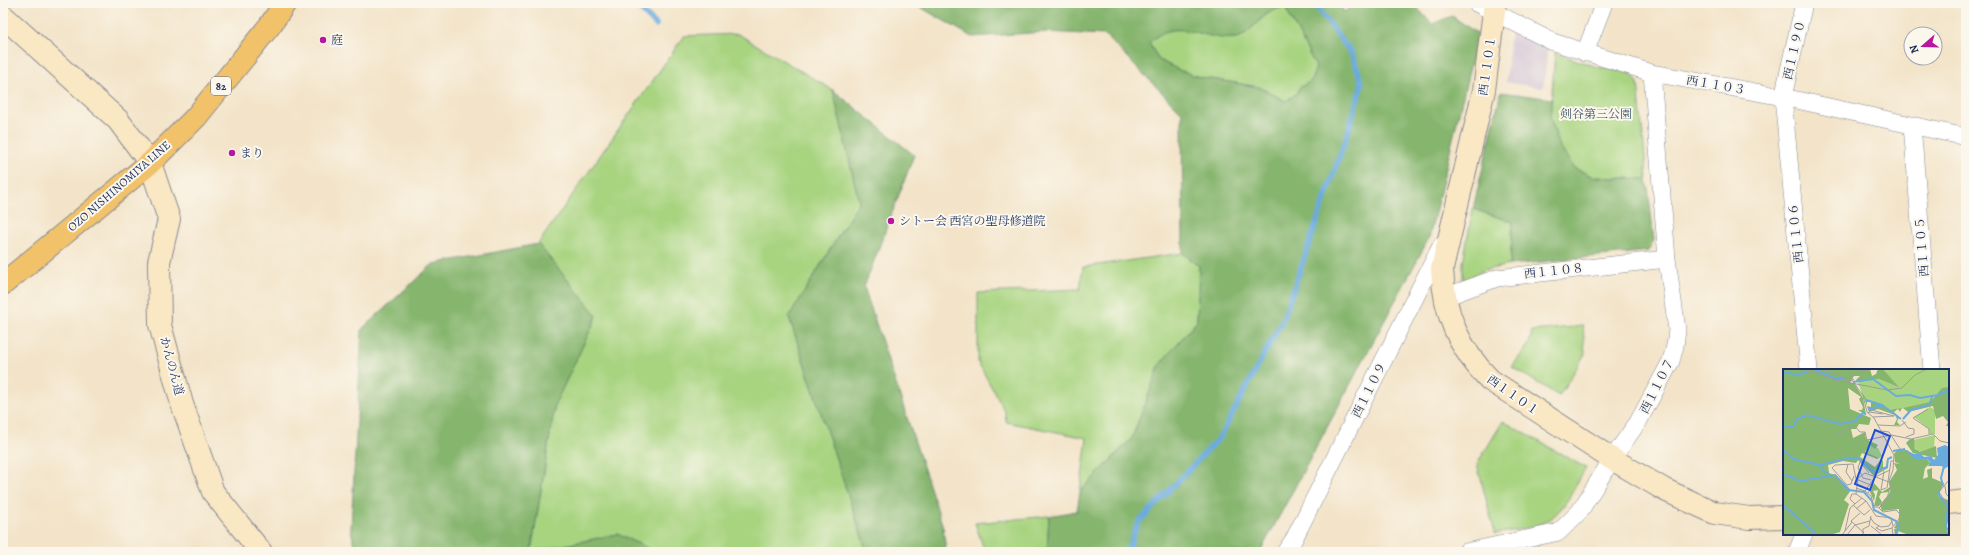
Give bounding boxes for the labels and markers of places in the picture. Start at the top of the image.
place label: 庭 [331,32,343,48]
marker: 庭 [318,35,328,45]
place label: まり [240,145,264,161]
marker: まり [227,148,237,158]
place label: シトー会 西宮の聖母修道院 [899,213,1045,229]
marker: シトー会 西宮の聖母修道院 [886,216,896,226]

